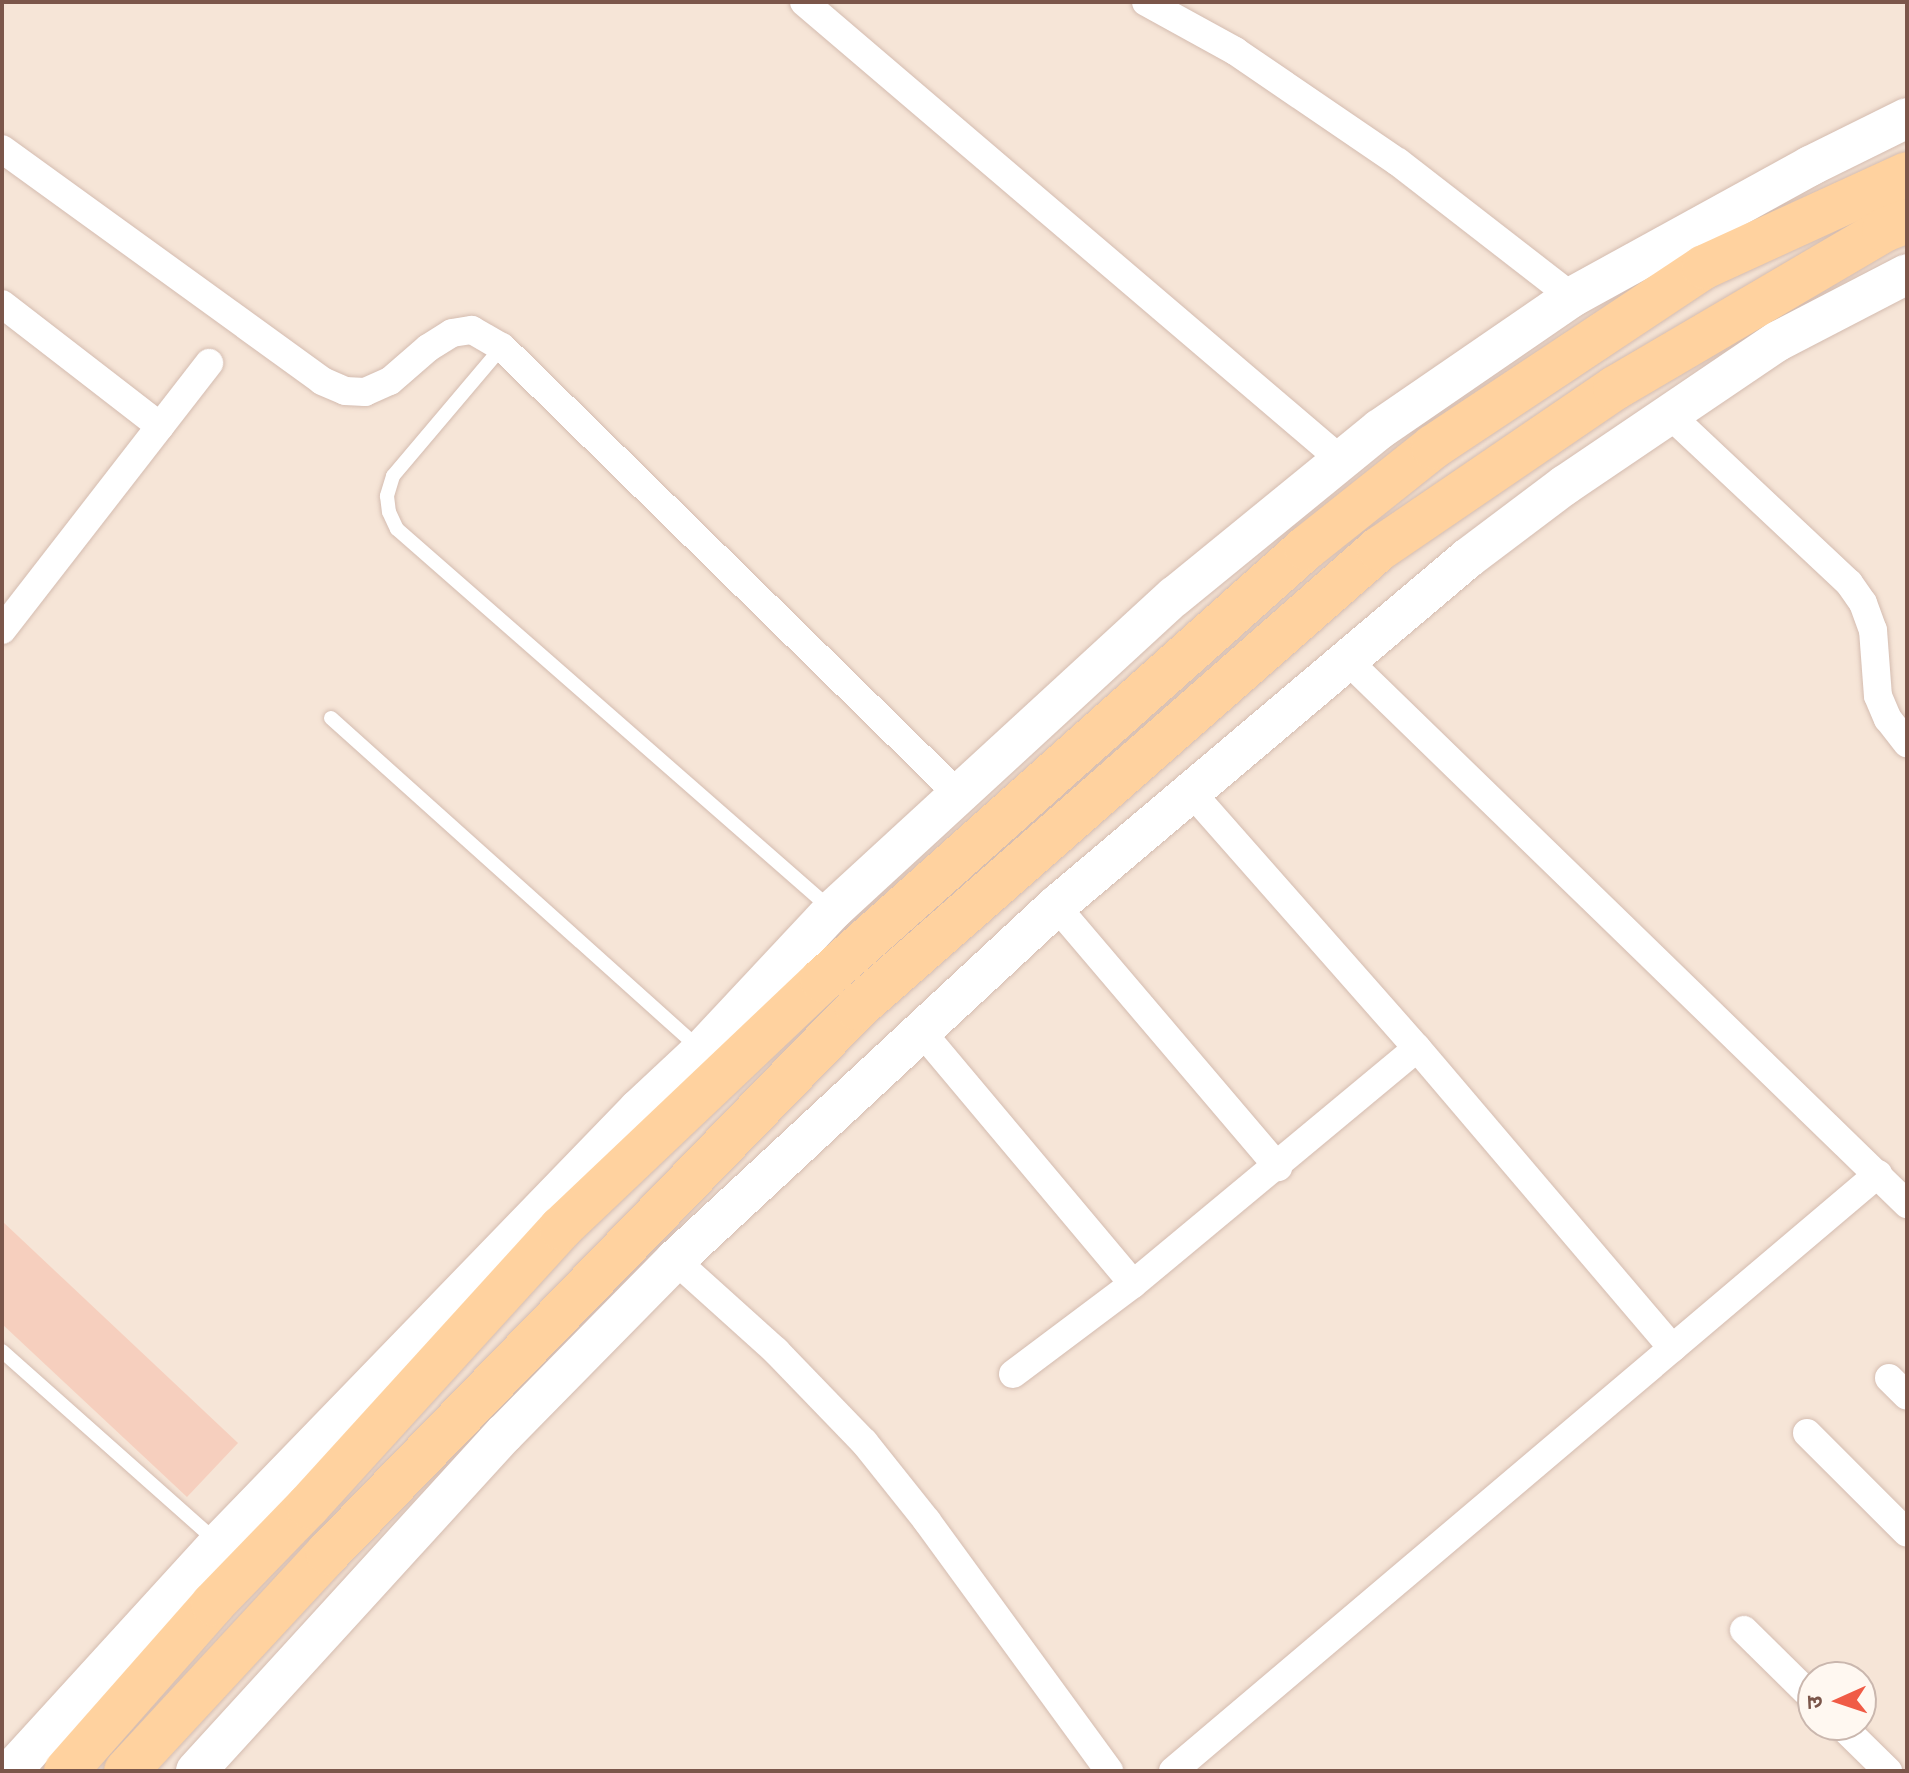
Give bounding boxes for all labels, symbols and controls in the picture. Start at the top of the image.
north arrow [1797,1661,1877,1741]
text: उ [1802,1695,1828,1709]

